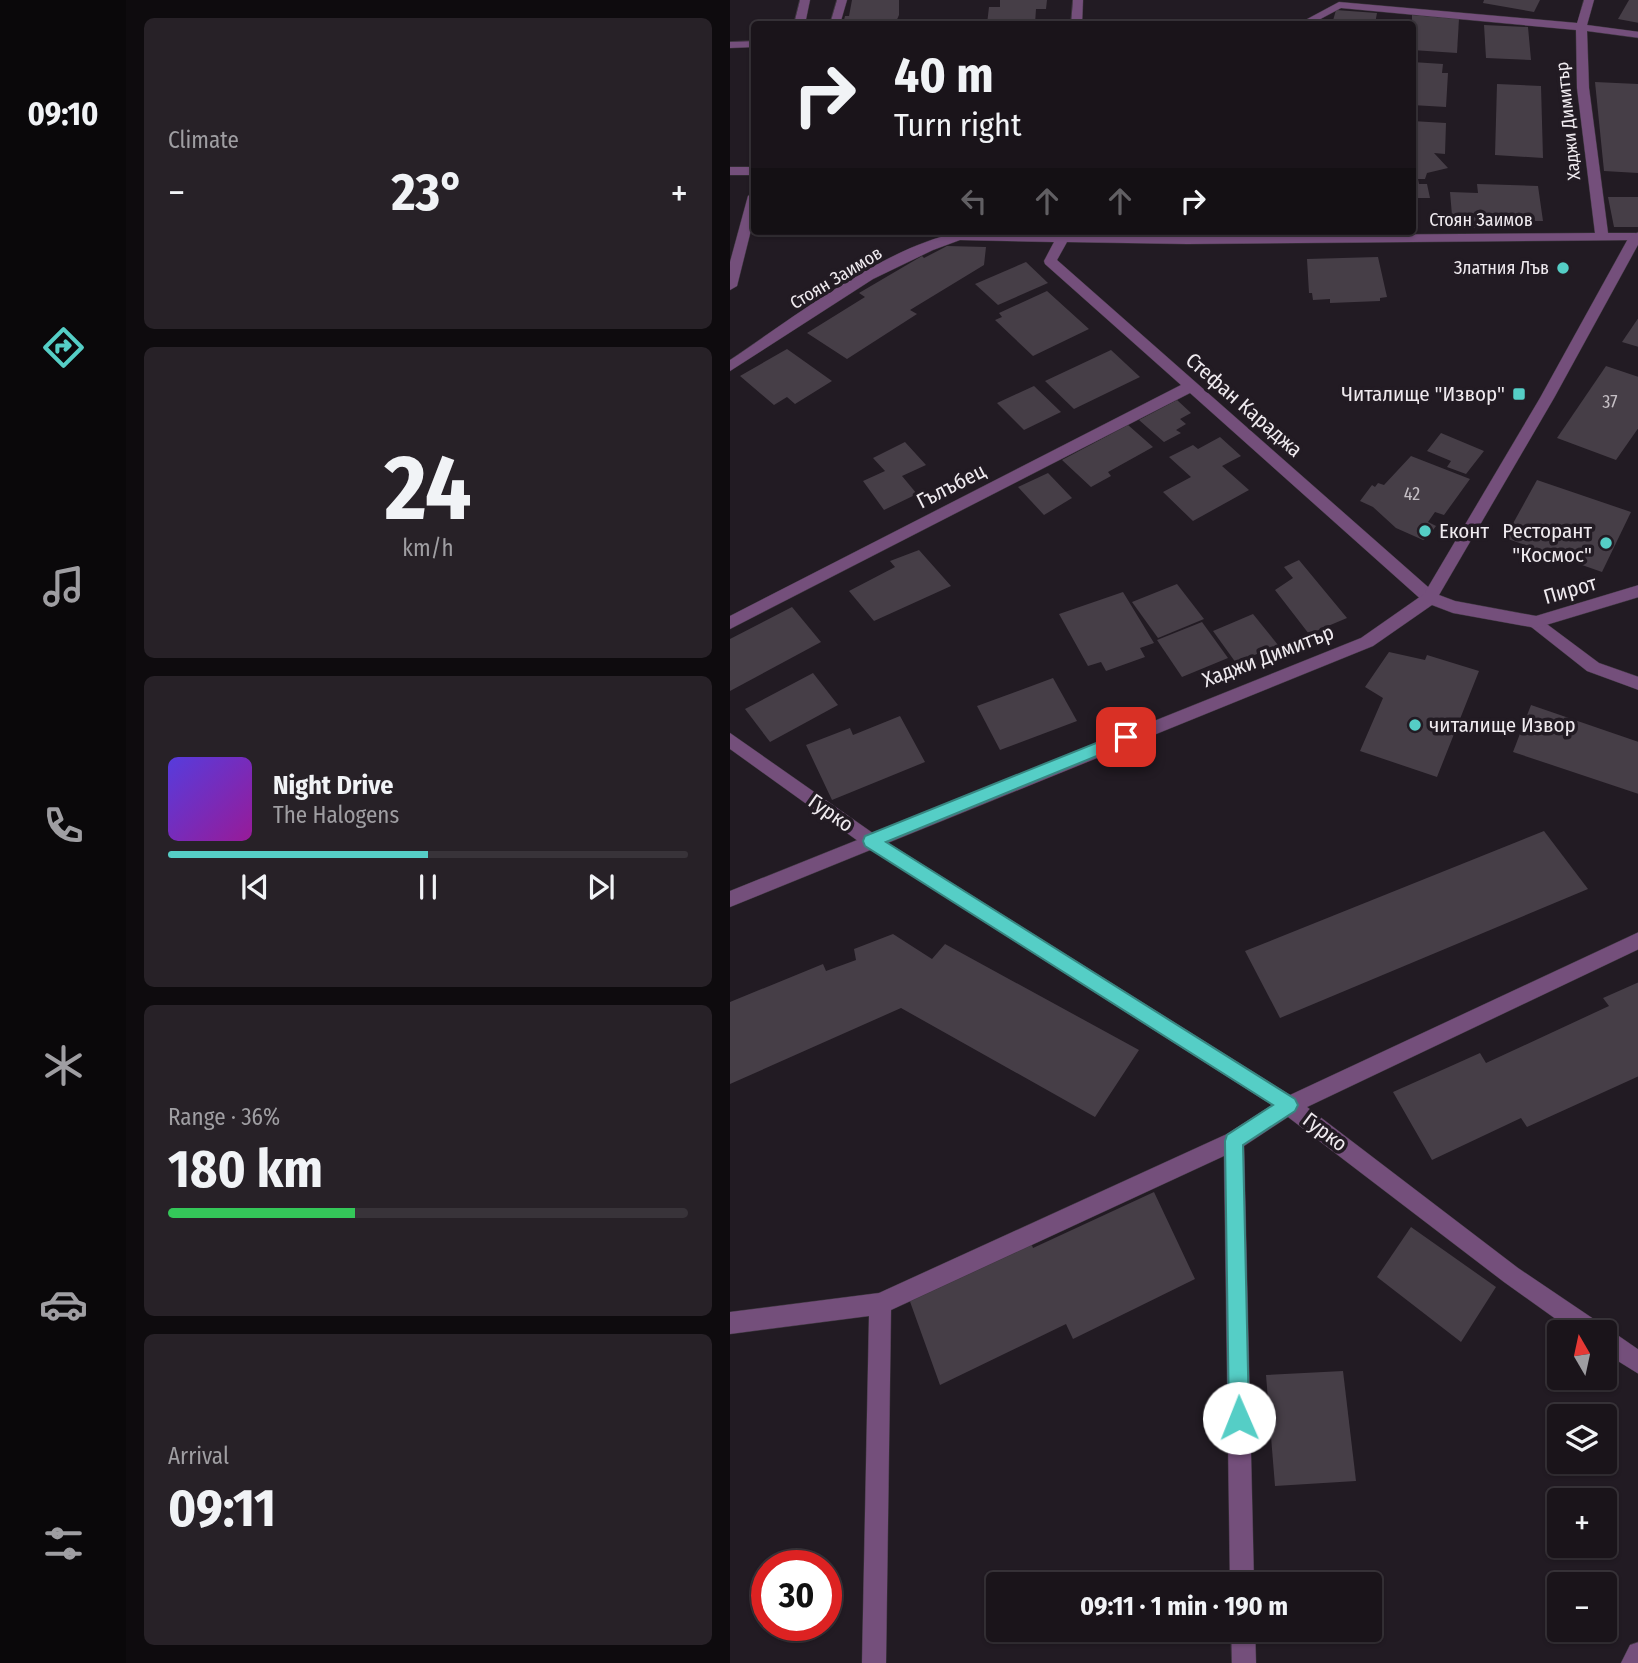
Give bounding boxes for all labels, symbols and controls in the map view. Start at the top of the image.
text: 40 m [894,46,994,105]
icon: right [779,49,870,140]
street label: Хаджи Димитър [1551,61,1585,181]
text: 09:10 [27,95,99,133]
text: Turn right [894,106,1021,144]
text: Climate [168,126,239,154]
text: 23° [391,161,464,224]
text: − [168,170,185,216]
text: + [671,170,688,216]
icon: left [955,182,993,220]
icon: ahead [1028,182,1066,220]
icon: ahead [1101,182,1139,220]
icon: right [1174,182,1212,220]
street label: Стоян Заимов [1429,209,1533,231]
street label: Стоян Заимов [786,242,886,314]
place label: Златния Лъв [1454,257,1549,279]
marker: Златния Лъв [1555,260,1571,276]
icon: directions [39,323,88,372]
street label: Стефан Караджа [1180,347,1308,463]
place label: Читалище "Извор" [1341,381,1505,407]
marker: Читалище "Извор" [1511,386,1527,402]
house number: 37 [1602,391,1618,413]
text: 24 [384,434,472,543]
street label: Гълъбец [912,458,990,514]
house number: 42 [1404,483,1420,505]
place label: Еконт [1439,518,1490,544]
place label: Ресторант "Космос" [1502,518,1592,568]
marker: Еконт [1417,523,1433,539]
text: km/h [402,534,454,562]
marker: Ресторант "Космос" [1598,535,1614,551]
icon: music [39,562,88,611]
street label: Пирот [1540,570,1600,610]
street label: Хаджи Димитър [1199,619,1337,693]
pin [1096,707,1156,767]
place label: читалище Извор [1429,712,1576,738]
marker: читалище Извор [1407,717,1423,733]
icon: arrive [1107,718,1145,756]
text: Night Drive [273,770,393,801]
street label: Гурко [803,788,859,838]
icon: phone [39,801,88,850]
text: The Halogens [273,801,399,829]
icon: previous [236,868,274,906]
icon: pause [409,868,447,906]
icon: next [582,868,620,906]
icon: climate [39,1041,88,1090]
text: Range · 36% [168,1103,280,1131]
street label: Гурко [1298,1107,1352,1157]
text: 180 km [168,1138,323,1201]
icon: car [39,1280,88,1329]
north arrow [1547,1320,1617,1390]
map controls [1547,1320,1617,1642]
position arrow [1202,1381,1276,1455]
button: layers [1547,1404,1617,1474]
text: Arrival [168,1442,229,1470]
text: 09:11 [168,1477,276,1540]
button: + [1547,1488,1617,1558]
icon: filters [39,1519,88,1568]
speed limit sign: 30 [751,1550,842,1641]
button: − [1547,1572,1617,1642]
text: 09:11 · 1 min · 190 m [1080,1591,1288,1622]

